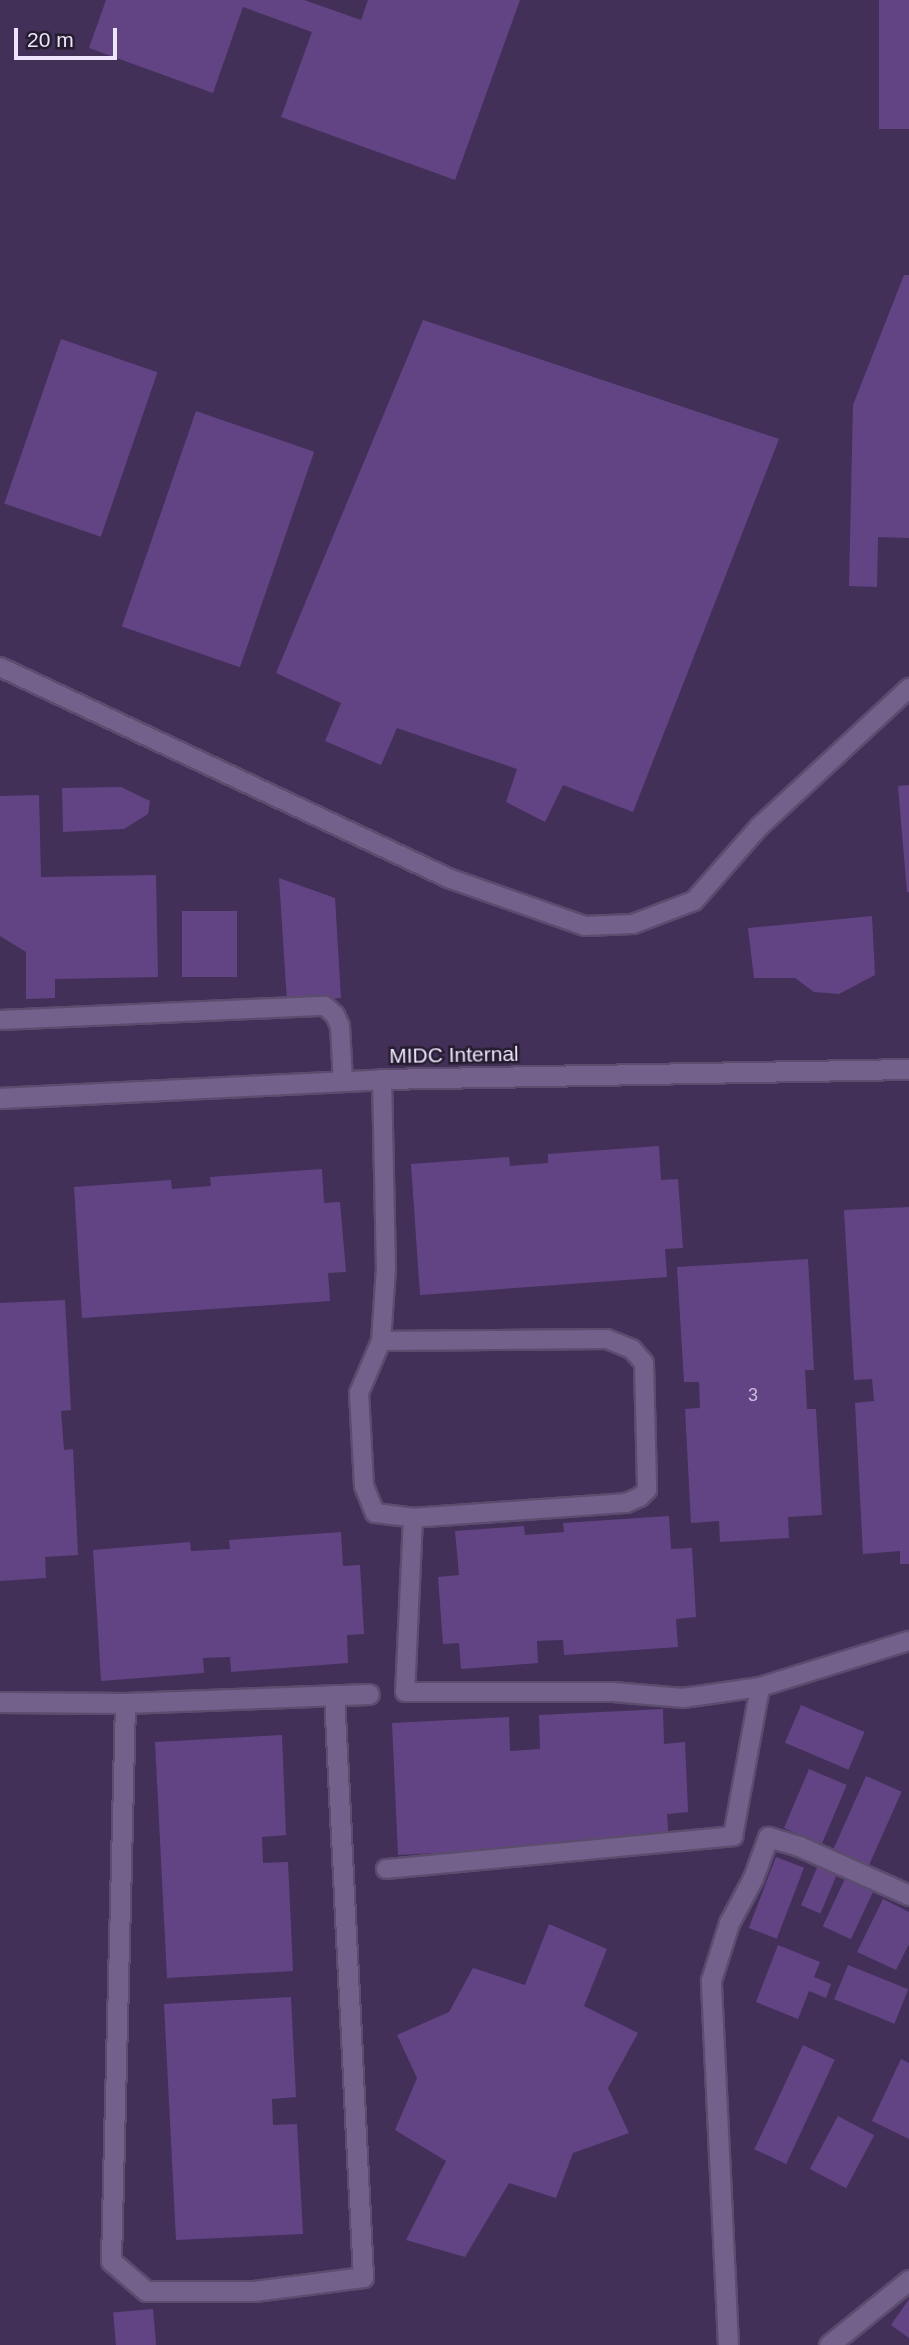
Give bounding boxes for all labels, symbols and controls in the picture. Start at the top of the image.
scale bar [18,14,121,58]
text: 20 m [27,28,74,51]
street label: MIDC Internal [389,1041,519,1069]
house number: 3 [748,1384,758,1406]

